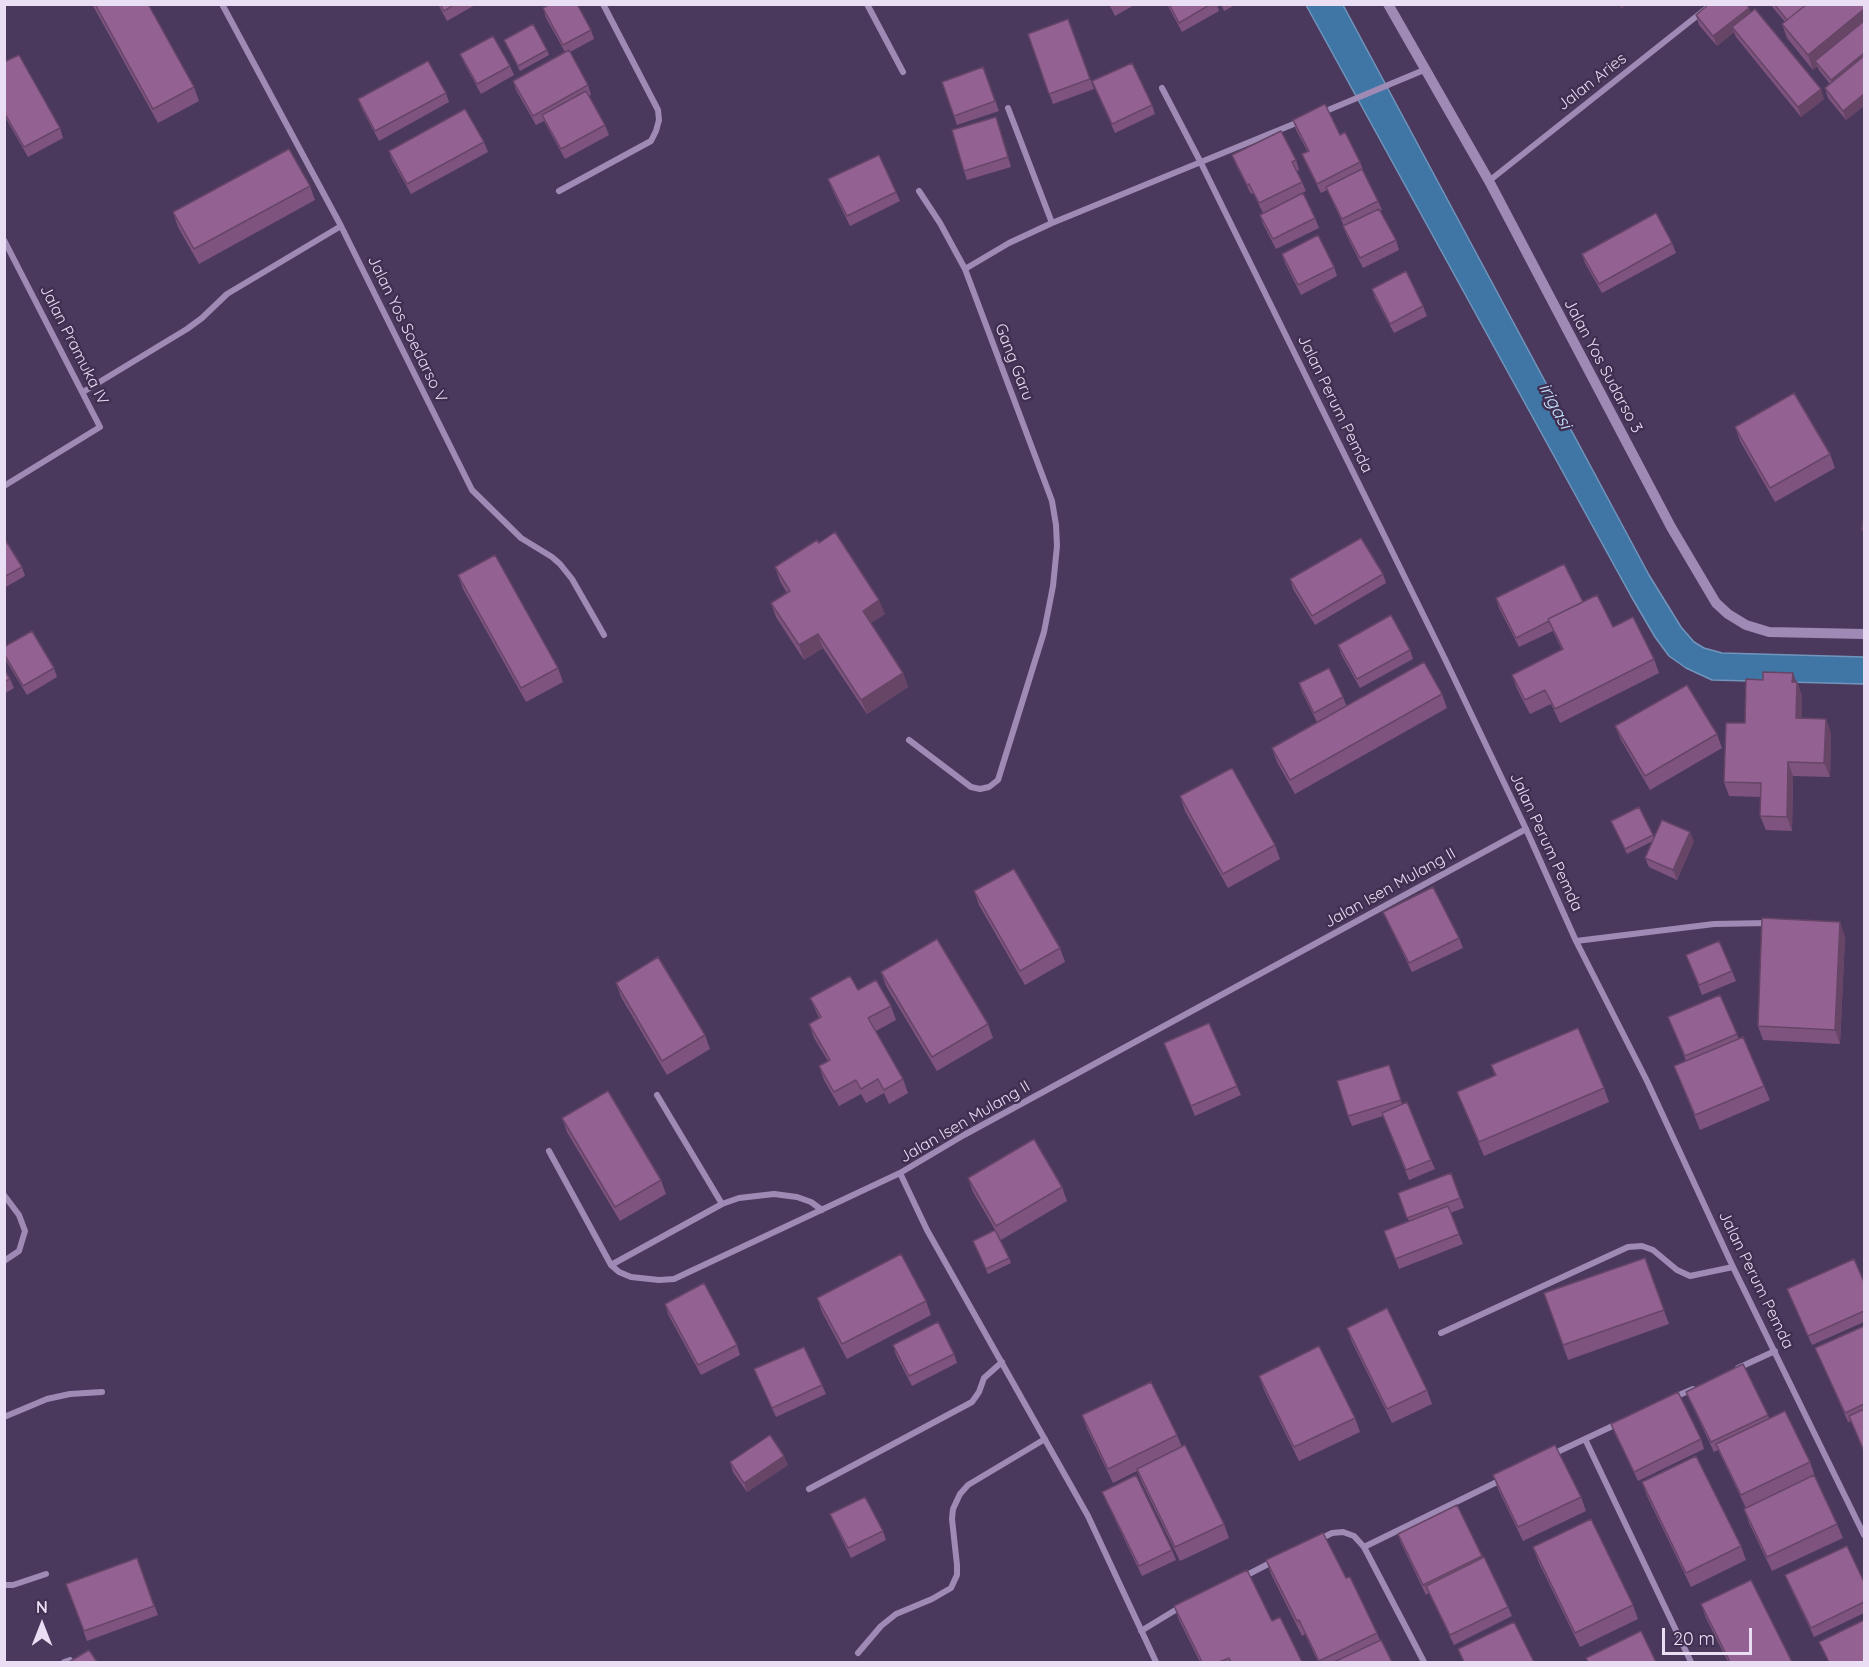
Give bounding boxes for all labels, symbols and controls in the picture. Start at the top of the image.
street label: Jalan Aries [1554,49,1630,115]
street label: Jalan Yos Soedarso V [363,252,451,406]
street label: Jalan Pramuka IV [35,282,113,408]
street label: Jalan Yos Sudarso 3 [1559,296,1647,436]
street label: Gang Garu [991,321,1037,403]
street label: Jalan Perum Pemda [1293,332,1377,476]
water label: irigasi [1534,379,1576,433]
street label: Jalan Perum Pemda [1505,770,1587,914]
street label: Jalan Isen Mulang II [1321,844,1459,932]
street label: Jalan Isen Mulang II [896,1077,1034,1167]
street label: Jalan Perum Pemda [1714,1208,1798,1352]
north arrow [12,1595,72,1655]
text: N [36,1597,48,1617]
scale bar [1665,1616,1755,1654]
text: 20 m [1673,1627,1715,1650]

